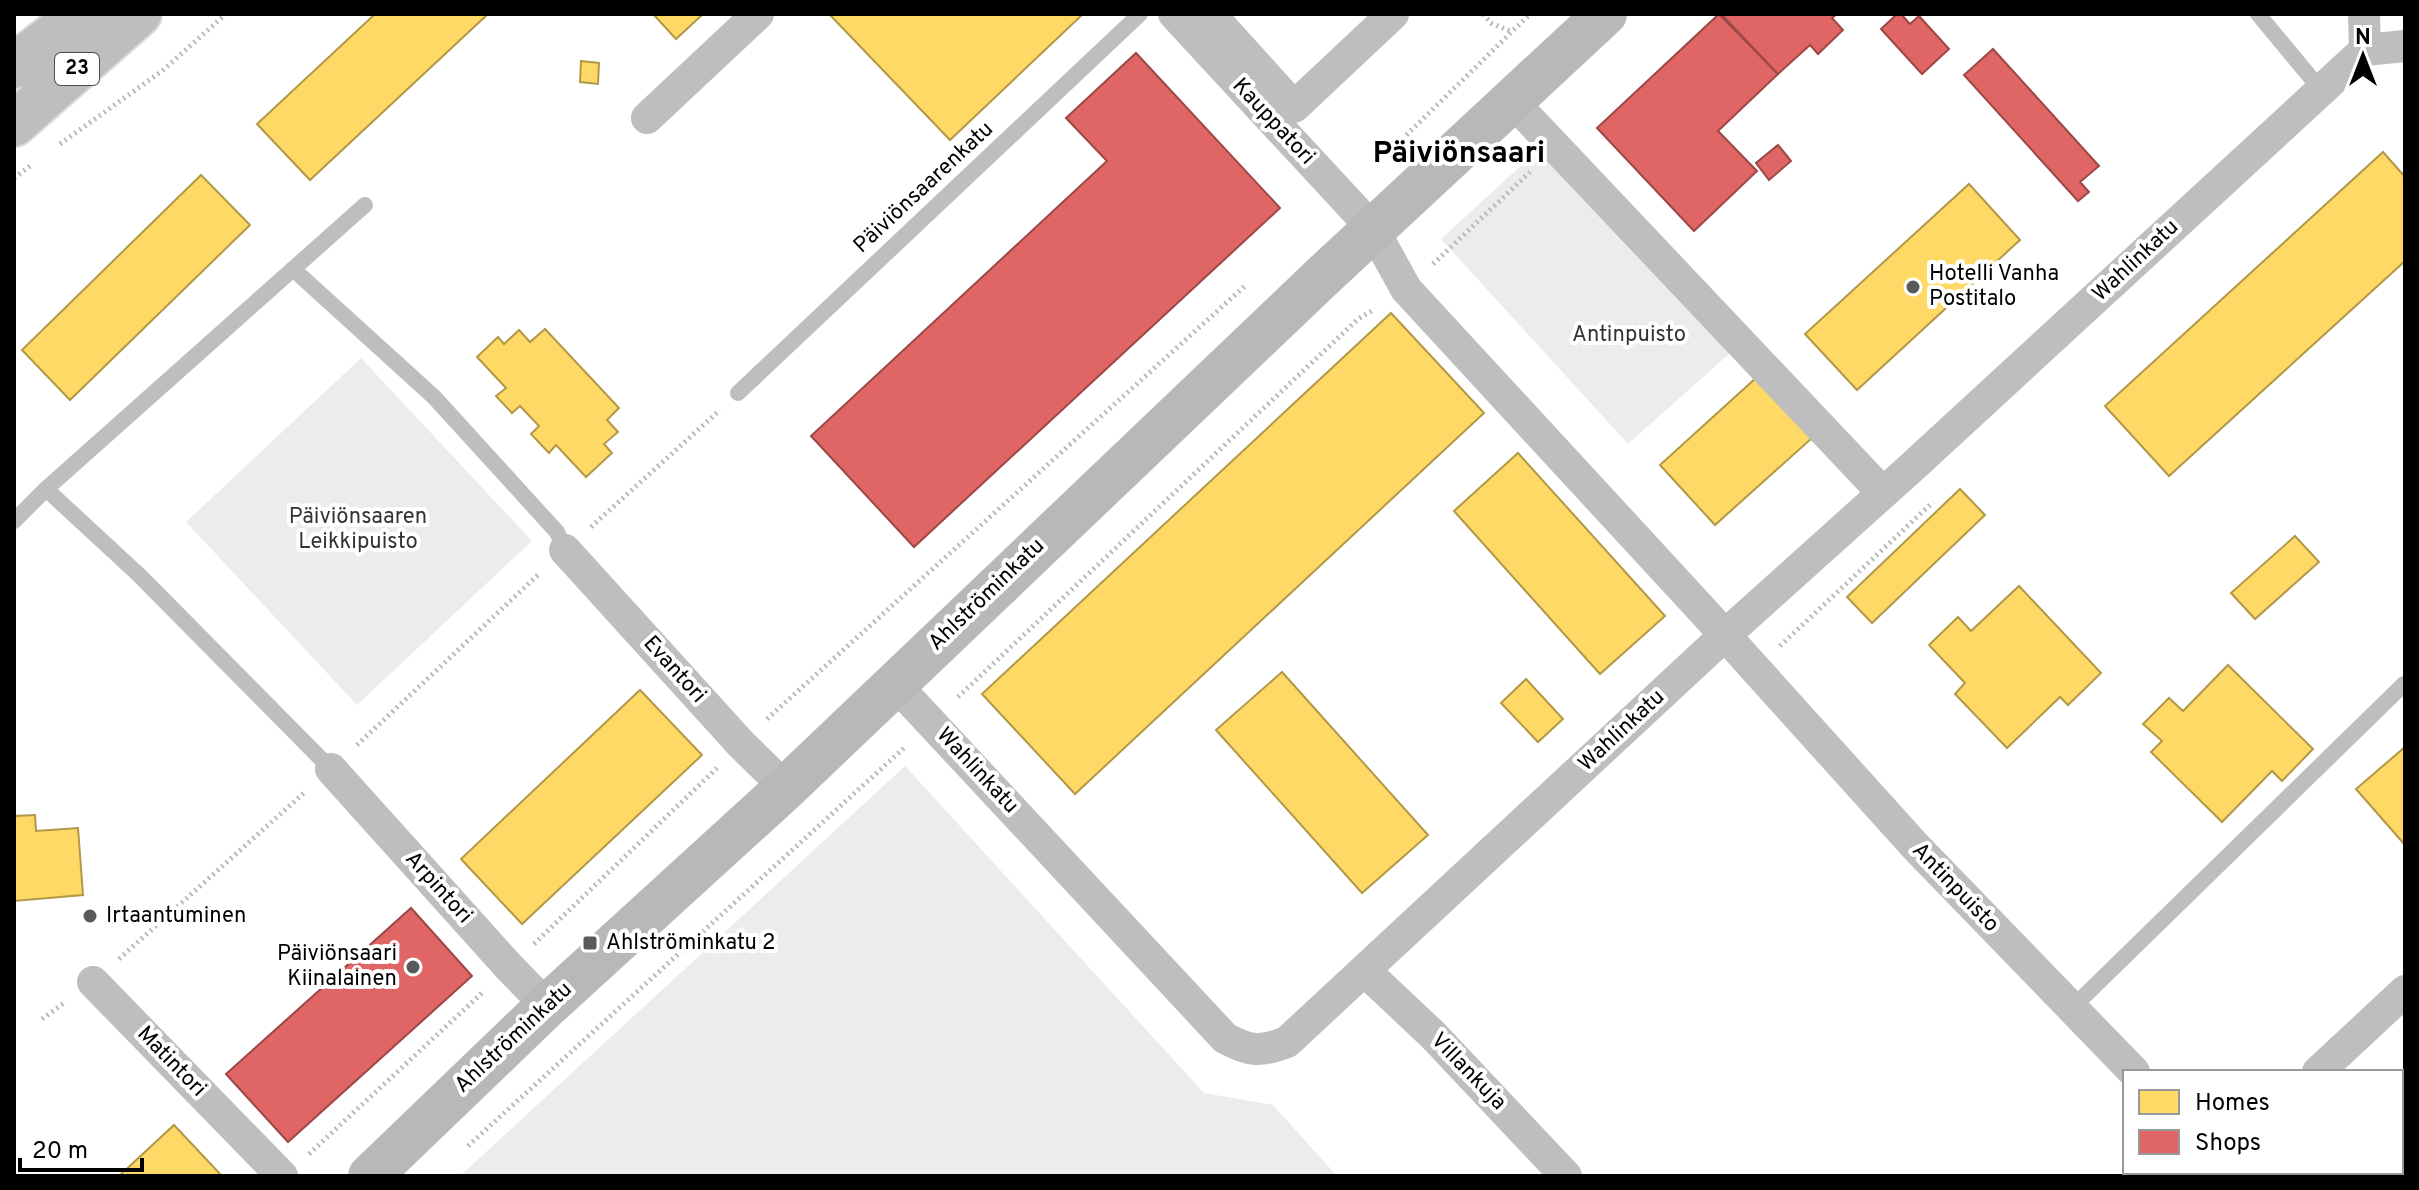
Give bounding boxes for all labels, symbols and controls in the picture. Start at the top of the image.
north arrow [2323,16,2403,96]
text: N [2355,25,2371,52]
road number: 23 [55,53,99,85]
street label: Kauppatori [1226,73,1320,171]
street label: Päiviönsaarenkatu [849,116,999,260]
district label: Päiviönsaari [1373,136,1545,173]
street label: Wahlinkatu [2087,214,2185,308]
place label: Hotelli Vanha Postitalo [1929,261,2059,313]
marker: Hotelli Vanha Postitalo [1904,278,1922,296]
park label: Antinpuisto [1572,322,1686,349]
park label: Päiviönsaaren Leikkipuisto [289,504,427,556]
street label: Ahlströminkatu [923,533,1051,657]
street label: Evantori [637,631,711,709]
street label: Wahlinkatu [1573,684,1671,778]
street label: Wahlinkatu [930,722,1024,820]
street label: Antinpuisto [1906,838,2004,938]
street label: Arpintori [399,846,477,930]
place label: Irtaantuminen [106,903,246,930]
marker: Irtaantuminen [81,907,99,925]
place label: Ahlströminkatu 2 [606,930,775,957]
marker: Ahlströminkatu 2 [581,934,599,952]
place label: Päiviönsaari Kiinalainen [277,941,397,993]
marker: Päiviönsaari Kiinalainen [404,958,422,976]
street label: Ahlströminkatu [450,977,578,1099]
street label: Matintori [131,1021,211,1103]
street label: Villankuja [1424,1028,1512,1116]
legend [2123,1070,2403,1174]
text: Homes [2195,1089,2270,1119]
scale bar [20,1122,142,1172]
text: Shops [2195,1129,2261,1159]
text: 20 m [32,1137,88,1167]

